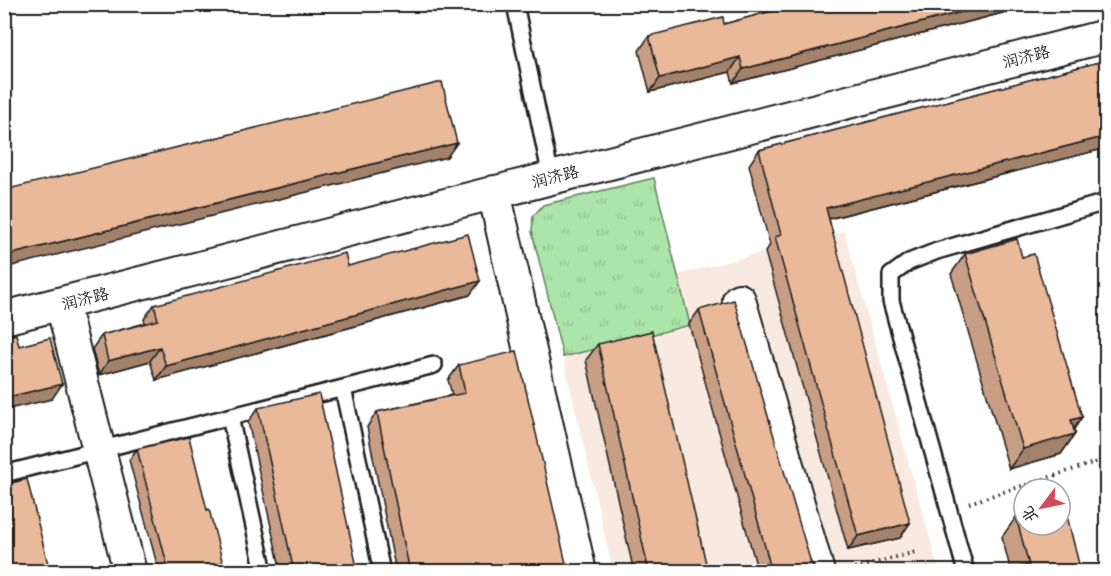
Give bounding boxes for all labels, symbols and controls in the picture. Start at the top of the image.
street label: 润济路 [1001,41,1052,72]
street label: 润济路 [530,161,581,192]
street label: 润济路 [60,283,111,314]
north arrow [1012,477,1072,537]
text: 北 [1017,502,1043,527]

